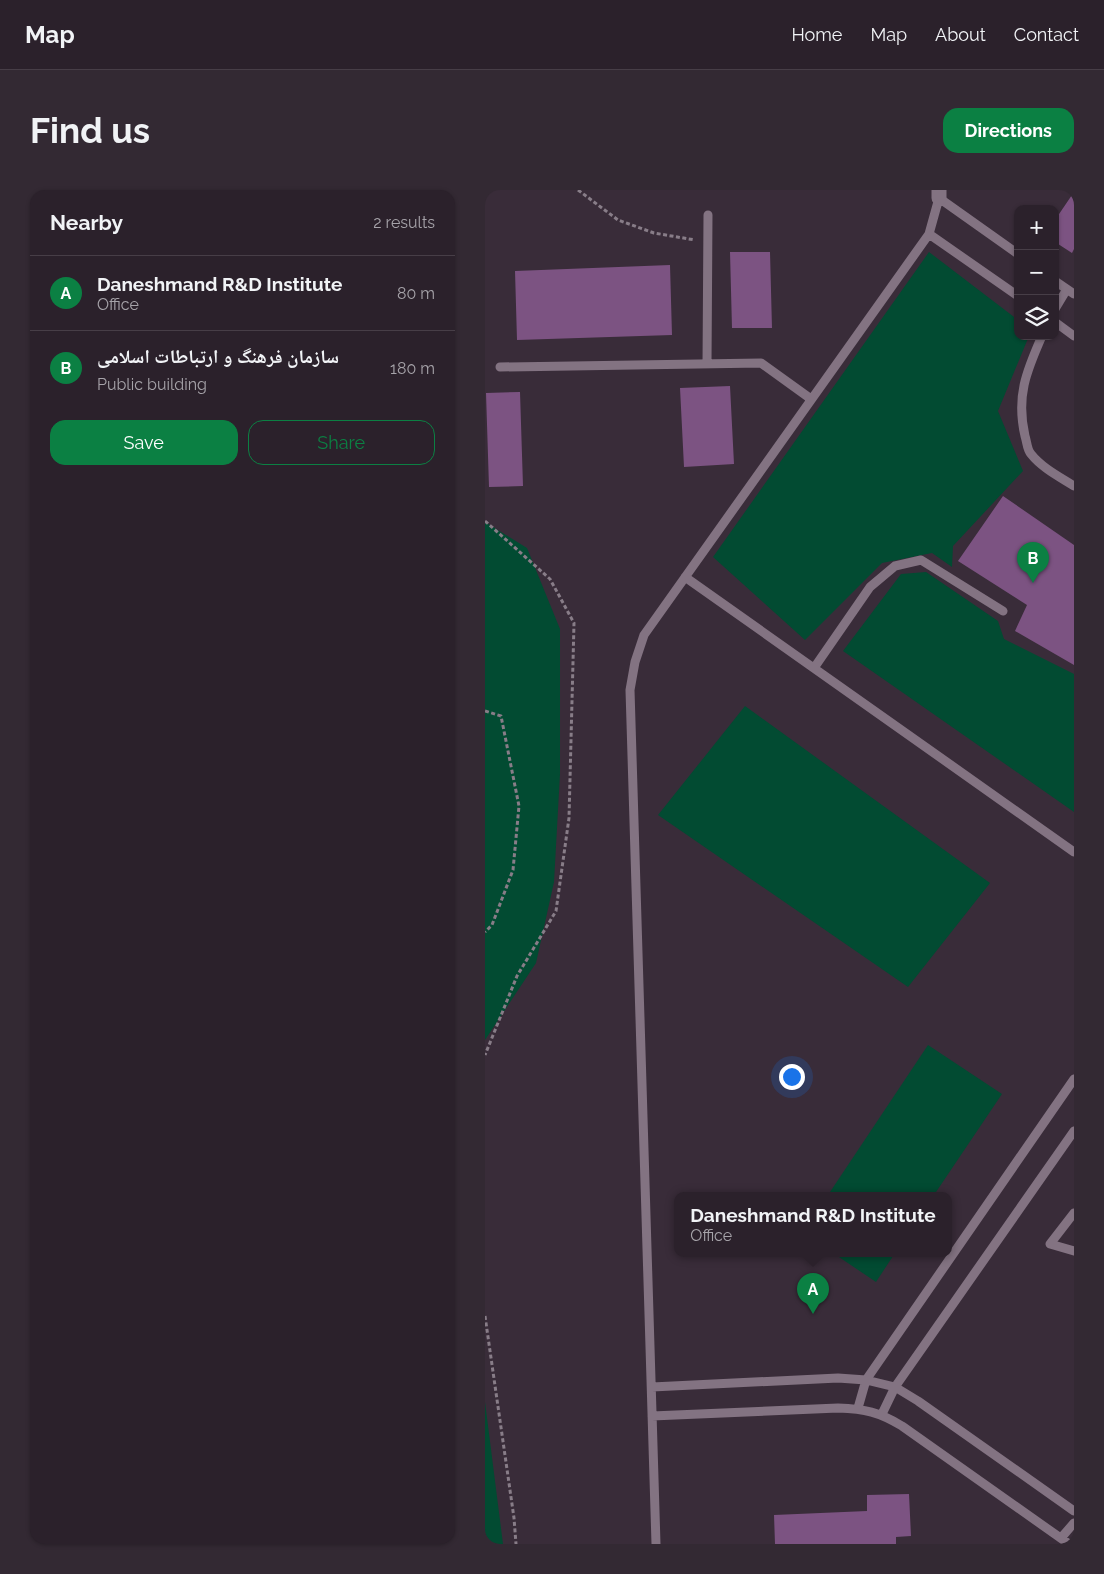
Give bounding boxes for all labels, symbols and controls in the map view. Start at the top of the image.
text: Map [25,20,75,49]
text: Home [791,24,842,45]
text: Map [870,24,907,45]
text: About [935,24,986,45]
text: Contact [1014,24,1079,45]
button: Directions [943,108,1074,153]
text: Find us [30,110,150,151]
map controls [1014,205,1059,340]
button: + [1014,205,1059,250]
text: Nearby [50,210,123,235]
text: 2 results [373,213,435,232]
button: − [1014,250,1059,295]
text: Daneshmand R&D Institute [97,273,342,295]
text: A [61,284,71,303]
text: 80 m [397,284,435,303]
text: Office [97,295,139,314]
button: layers [1014,295,1059,340]
text: سازمان فرهنگ و ارتباطات اسلامی [97,345,339,367]
text: B [61,359,71,378]
text: 180 m [390,359,435,378]
text: Public building [97,375,207,394]
button: Save [50,420,238,465]
button: Share [248,420,435,465]
pin: B [1017,542,1049,583]
your location [779,1064,805,1090]
popup [674,1192,952,1257]
text: Daneshmand R&D Institute [690,1204,936,1226]
text: Office [690,1226,732,1245]
pin: A [797,1273,829,1314]

